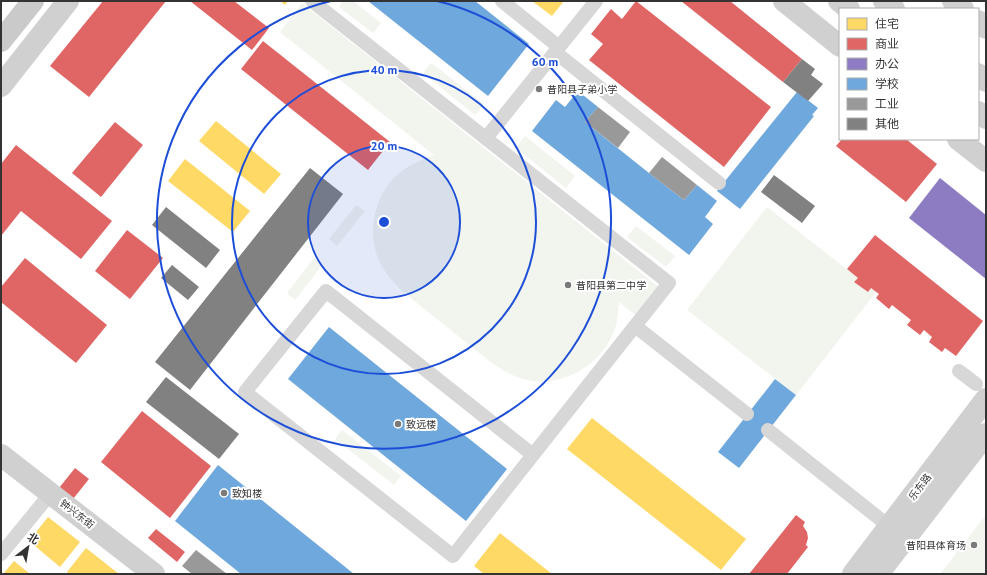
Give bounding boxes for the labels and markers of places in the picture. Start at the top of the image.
place label: 昔阳县子弟小学 [547,83,617,96]
marker: 昔阳县子弟小学 [534,84,544,94]
centre of rings [377,215,391,229]
place label: 昔阳县第二中学 [576,279,646,292]
marker: 昔阳县第二中学 [563,280,573,290]
place label: 致远楼 [406,418,436,431]
marker: 致远楼 [393,419,403,429]
place label: 致知楼 [232,487,262,500]
marker: 致知楼 [219,488,229,498]
place label: 昔阳县体育场 [906,539,966,552]
marker: 昔阳县体育场 [969,540,979,550]

